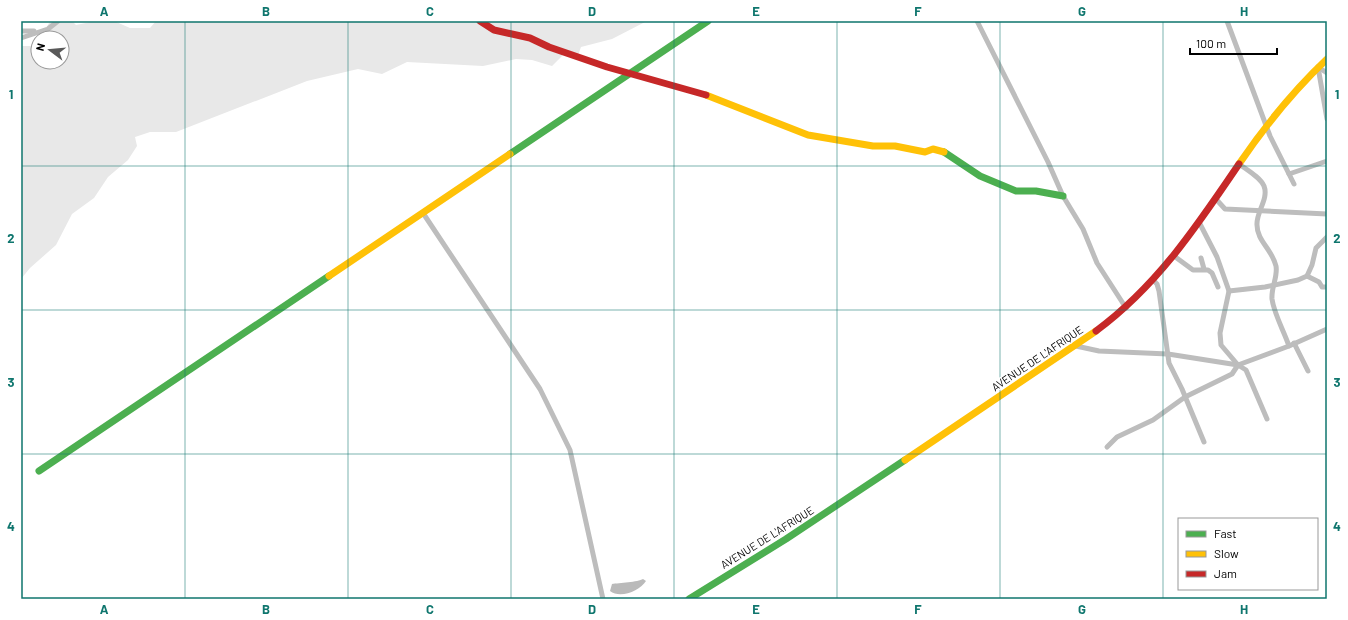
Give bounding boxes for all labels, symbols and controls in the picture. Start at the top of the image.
text: A [100,3,109,19]
text: B [262,3,270,19]
text: C [426,3,434,19]
text: D [588,3,596,19]
text: E [752,3,760,19]
text: F [914,3,922,19]
text: G [1078,3,1086,19]
text: H [1240,3,1248,19]
north arrow [30,30,70,70]
scale bar [1190,30,1277,56]
text: 100 m [1196,36,1226,50]
text: N [33,42,47,52]
text: 1 [9,86,13,102]
text: 1 [1335,86,1339,102]
text: 2 [7,230,15,246]
text: 2 [1333,230,1341,246]
street label: AVENUE DE L'AFRIQUE [989,322,1085,393]
text: 3 [7,374,15,390]
text: 3 [1333,374,1341,390]
street label: AVENUE DE L'AFRIQUE [718,503,816,571]
text: 4 [7,518,15,534]
legend [1178,518,1318,590]
text: 4 [1333,518,1341,534]
text: Fast [1214,526,1237,540]
text: Slow [1214,546,1239,560]
text: Jam [1214,566,1237,580]
text: A [100,601,109,617]
text: B [262,601,270,617]
text: C [426,601,434,617]
text: D [588,601,596,617]
text: E [752,601,760,617]
text: F [914,601,922,617]
text: G [1078,601,1086,617]
text: H [1240,601,1248,617]

